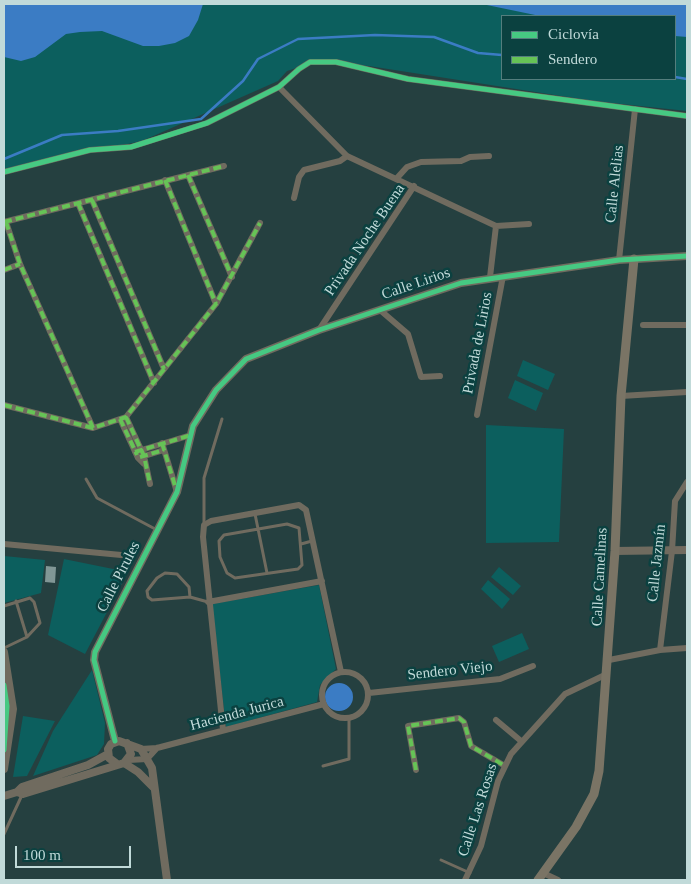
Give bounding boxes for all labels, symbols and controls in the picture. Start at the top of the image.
legend [501,15,676,80]
text: Ciclovía [548,26,599,42]
text: Sendero [548,51,597,67]
street label: Calle Alelias [602,144,628,224]
street label: Privada Noche Buena [321,181,409,299]
street label: Calle Lirios [379,264,453,304]
street label: Privada de Lirios [459,291,497,395]
street label: Calle Jazmín [644,523,670,603]
street label: Calle Camelinas [588,527,612,627]
street label: Calle Pirules [93,539,145,615]
street label: Sendero Viejo [407,658,493,684]
street label: Hacienda Jurica [188,693,286,735]
street label: Calle Las Rosas [455,761,501,859]
scale bar [18,836,134,868]
text: 100 m [23,847,61,863]

